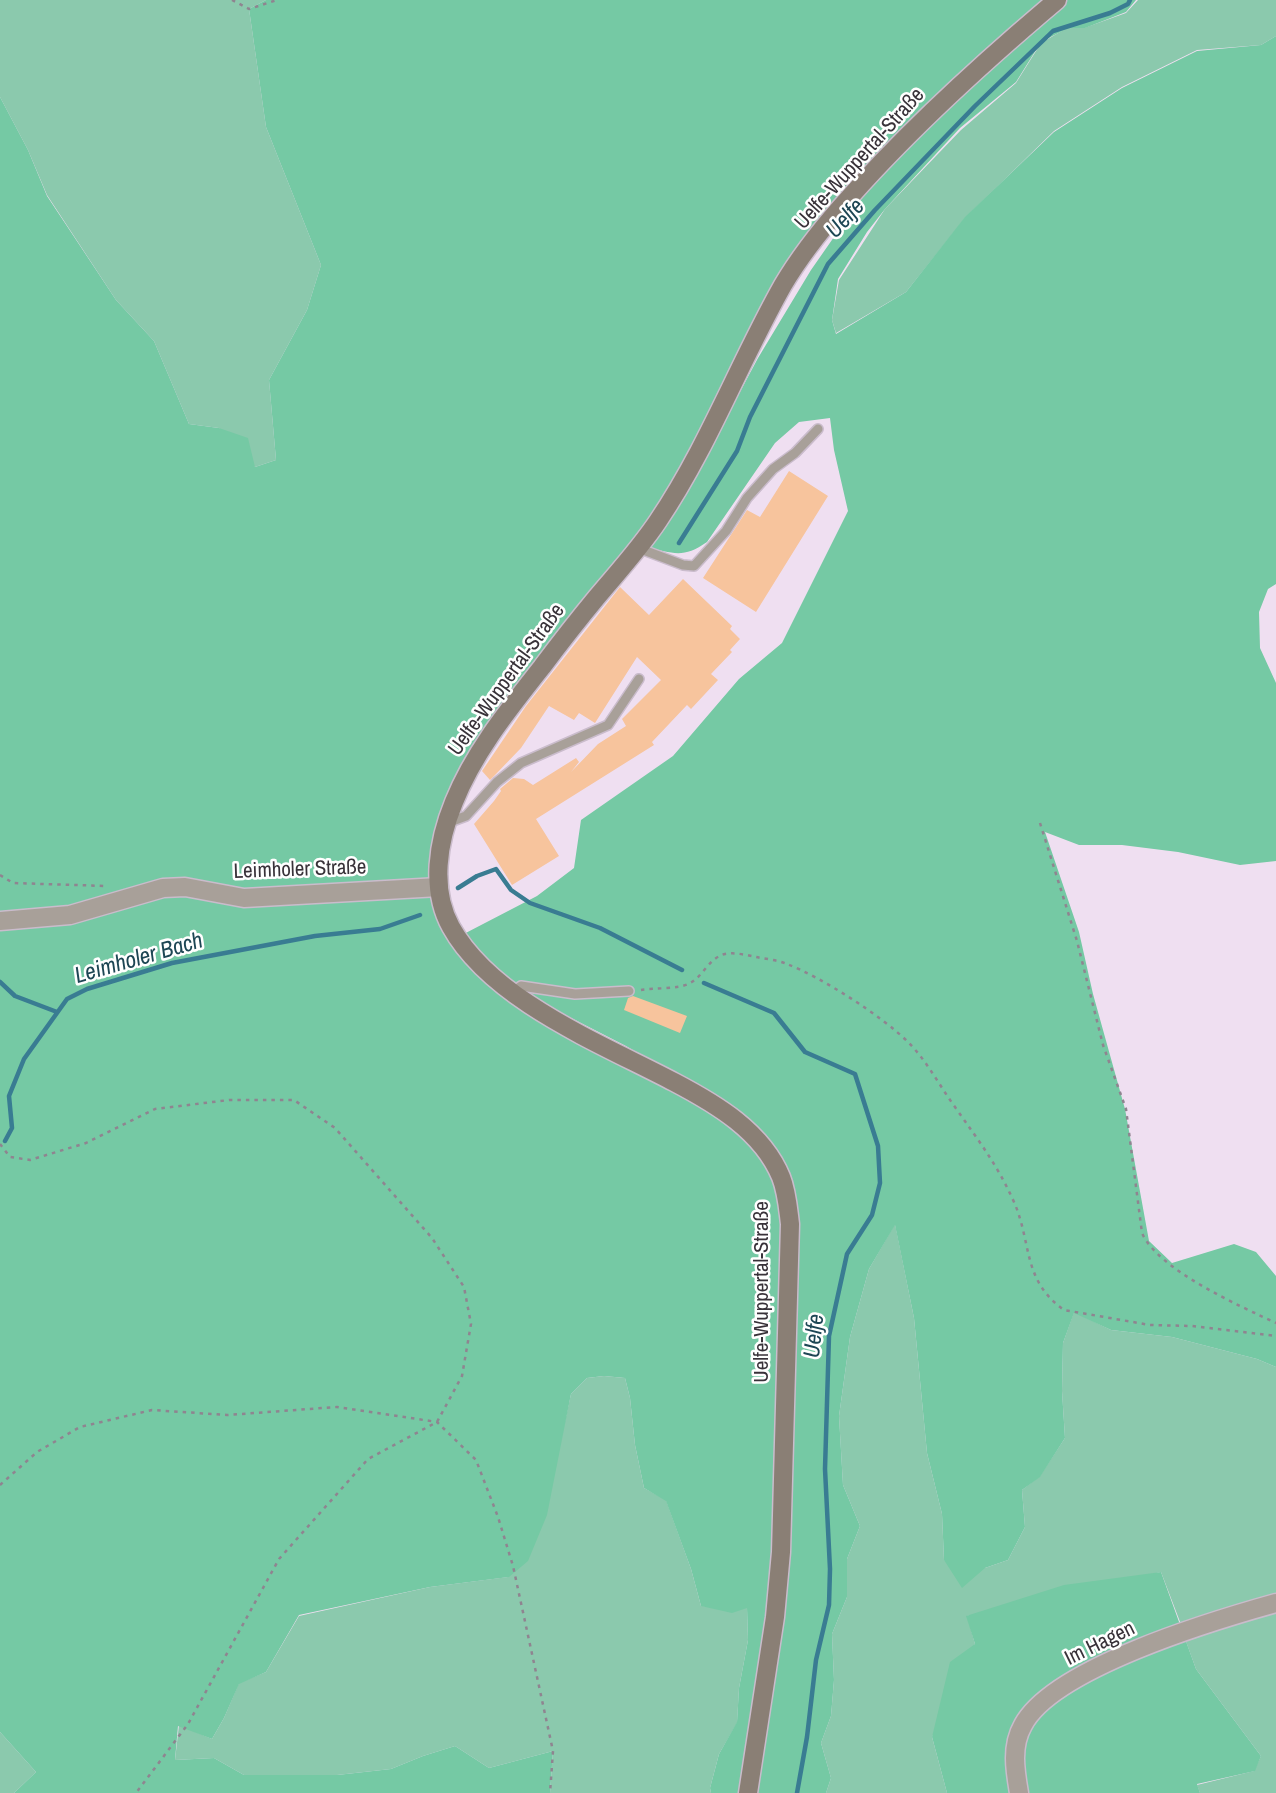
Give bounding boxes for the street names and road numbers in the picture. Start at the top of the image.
street label: Uelfe-Wuppertal-Straße [790,83,930,235]
street label: Uelfe-Wuppertal-Straße [443,599,571,761]
street label: Leimholer Straße [233,855,367,885]
street label: Uelfe-Wuppertal-Straße [749,1201,775,1383]
street label: Im Hagen [1061,1616,1139,1672]

